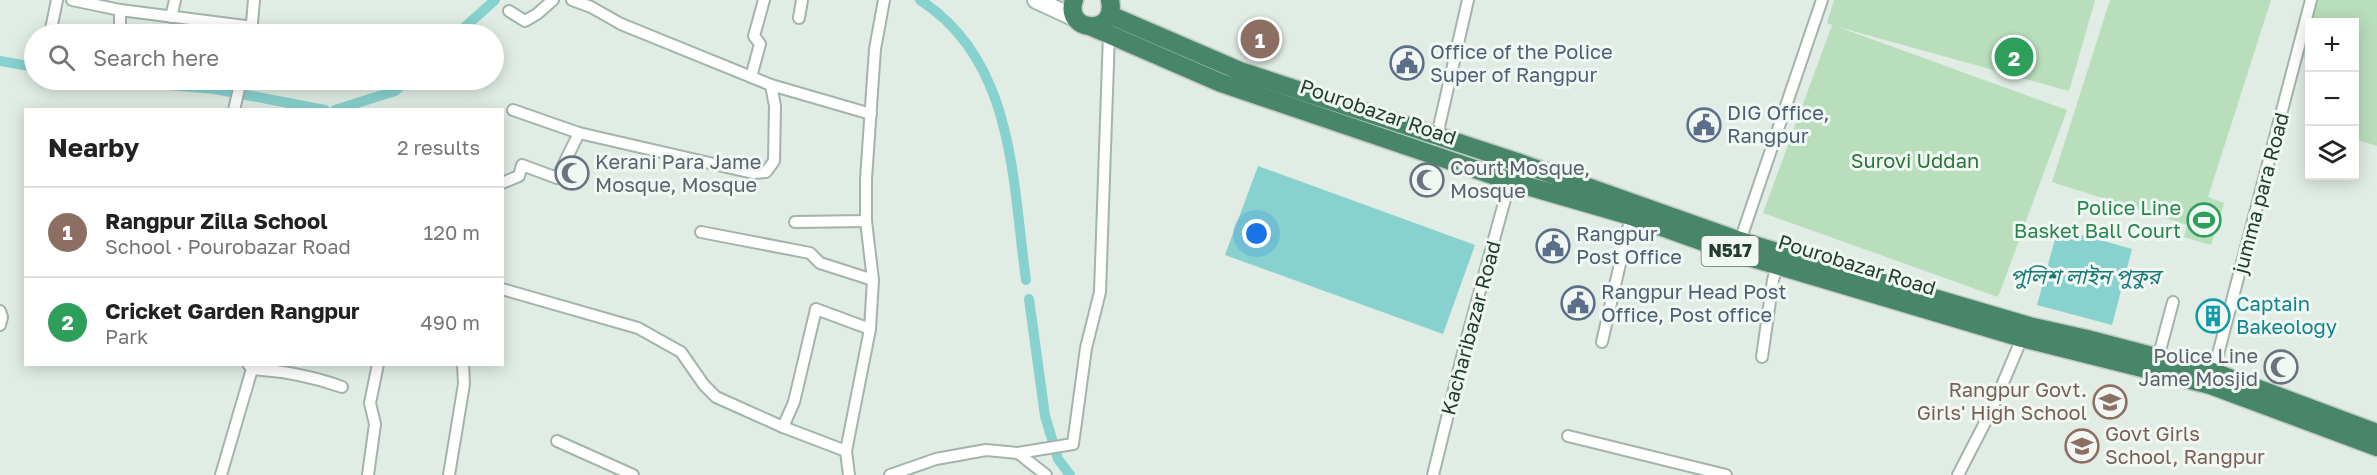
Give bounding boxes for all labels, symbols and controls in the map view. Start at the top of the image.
pin: 1 [1240,16,1280,62]
map controls [2305,18,2359,180]
button: + [2305,18,2359,72]
search box [24,24,504,90]
pin: 2 [1994,34,2034,80]
place label: Office of the Police Super of Rangpur [1430,39,1613,86]
icon: search [45,41,78,74]
text: Search here [93,44,219,71]
public building icon: Office of the Police Super of Rangpur [1389,45,1425,81]
button: − [2305,72,2359,126]
street label: Pourobazar Road [1297,73,1460,149]
place label: DIG Office, Rangpur [1727,100,1829,147]
public building icon: DIG Office, Rangpur [1686,107,1722,143]
street label: jumma para Road [2227,110,2293,277]
button: layers [2305,126,2359,180]
text: Nearby [48,132,139,163]
text: 2 results [397,135,480,159]
park label: Surovi Uddan [1851,148,1979,172]
place label: Kerani Para Jame Mosque, Mosque [595,149,761,196]
mosque icon: Kerani Para Jame Mosque, Mosque [554,155,590,191]
place label: Court Mosque, Mosque [1450,155,1590,202]
mosque icon: Court Mosque, Mosque [1409,162,1445,198]
place label: Police Line Basket Ball Court [2014,195,2181,242]
sports icon: Police Line Basket Ball Court [2186,202,2222,238]
text: Rangpur Zilla School [105,207,328,234]
your location [1242,219,1271,248]
text: 1 [62,220,73,244]
text: 120 m [424,220,480,244]
place label: Rangpur Post Office [1576,221,1682,268]
public building icon: Rangpur Post Office [1535,228,1571,264]
street label: Pourobazar Road [1776,229,1939,299]
text: School · Pourobazar Road [105,234,351,258]
road number: N517 [1702,236,1758,266]
street label: Kacharibazar Road [1435,238,1505,418]
water label: পুলিশ লাইন পুকুর [2010,263,2164,289]
place label: Rangpur Head Post Office, Post office [1601,279,1786,326]
public building icon: Rangpur Head Post Office, Post office [1560,285,1596,321]
place label: Captain Bakeology [2236,291,2337,338]
text: Cricket Garden Rangpur [105,297,360,324]
building icon: Captain Bakeology [2195,298,2231,334]
text: 2 [61,310,74,334]
text: 490 m [421,310,480,334]
text: Park [105,324,148,348]
place label: Police Line Jame Mosjid [2138,343,2258,390]
mosque icon: Police Line Jame Mosjid [2263,349,2299,385]
place label: Rangpur Govt. Girls' High School [1917,377,2087,424]
school or university icon: Rangpur Govt. Girls' High School [2092,384,2128,420]
place label: Govt Girls School, Rangpur [2105,421,2265,468]
school or university icon: Govt Girls School, Rangpur [2064,428,2100,464]

